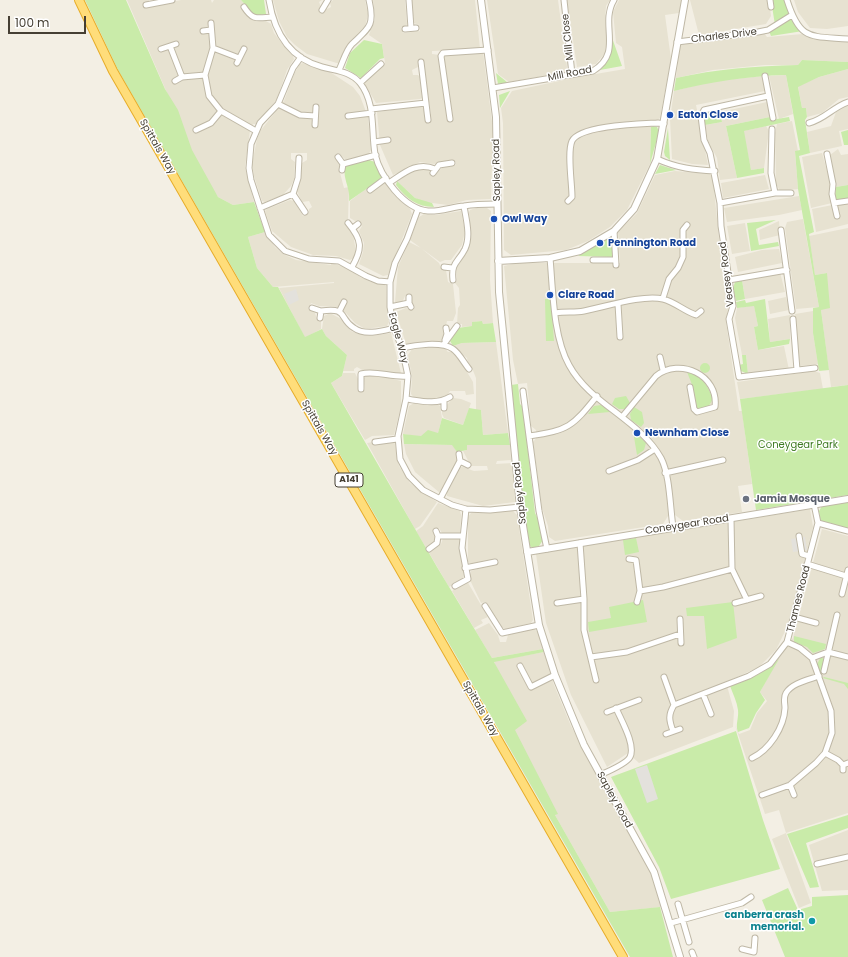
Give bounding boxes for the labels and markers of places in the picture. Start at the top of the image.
place label: Eaton Close [678,109,738,121]
marker: Eaton Close [665,110,675,120]
place label: Owl Way [502,213,547,225]
marker: Owl Way [489,214,499,224]
place label: Pennington Road [608,237,696,249]
marker: Pennington Road [595,238,605,248]
place label: Clare Road [558,289,614,301]
marker: Clare Road [545,290,555,300]
place label: Newnham Close [645,427,729,439]
marker: Newnham Close [632,428,642,438]
place label: Jamia Mosque [754,493,830,505]
marker: Jamia Mosque [741,494,751,504]
place label: canberra crash memorial. [725,909,804,932]
marker: canberra crash memorial. [807,916,817,926]

